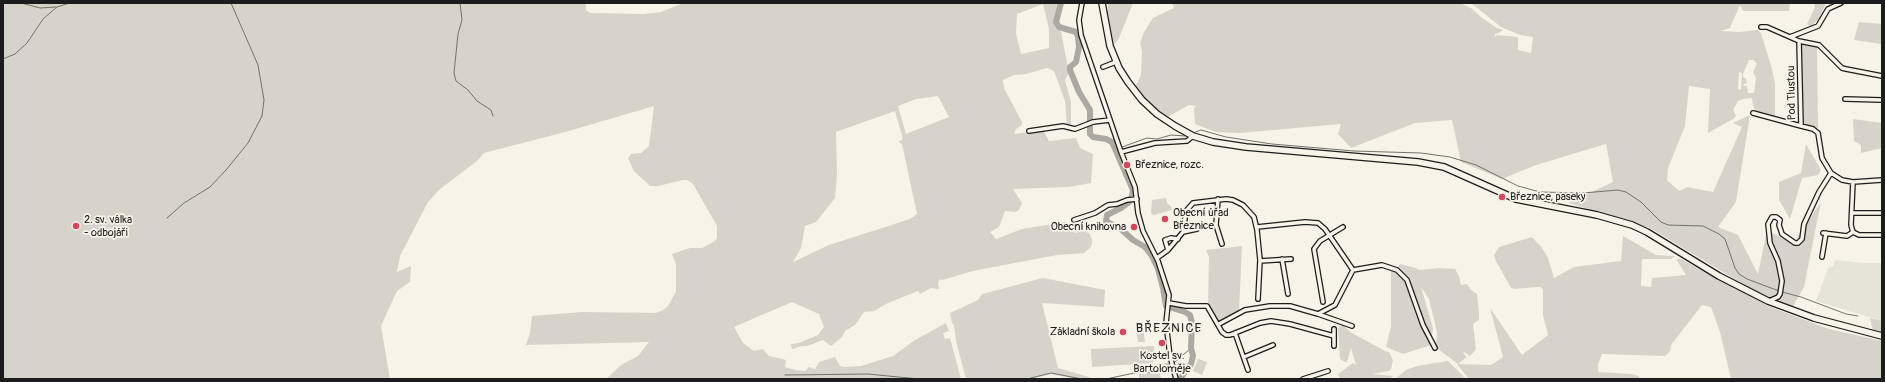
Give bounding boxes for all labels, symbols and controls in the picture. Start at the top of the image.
street label: Pod Tlustou [1785,65,1799,121]
place label: Březnice, rozc. [1135,158,1204,172]
marker: Březnice, rozc. [1122,160,1132,170]
place label: Březnice, paseky [1510,190,1585,204]
marker: Březnice, paseky [1497,192,1507,202]
place label: Obecní úřad Březnice [1173,206,1229,232]
place label: 2. sv. válka - odbojáři [84,213,132,239]
marker: Obecní úřad Březnice [1160,214,1170,224]
place label: Obecní knihovna [1051,220,1126,234]
marker: 2. sv. válka - odbojáři [71,221,81,231]
marker: Obecní knihovna [1129,222,1139,232]
district label: BŘEZNICE [1136,321,1202,337]
place label: Základní škola [1050,325,1115,339]
marker: Základní škola [1118,327,1128,337]
marker: Kostel sv. Bartoloměje [1157,338,1167,348]
place label: Kostel sv. Bartoloměje [1133,349,1191,375]

